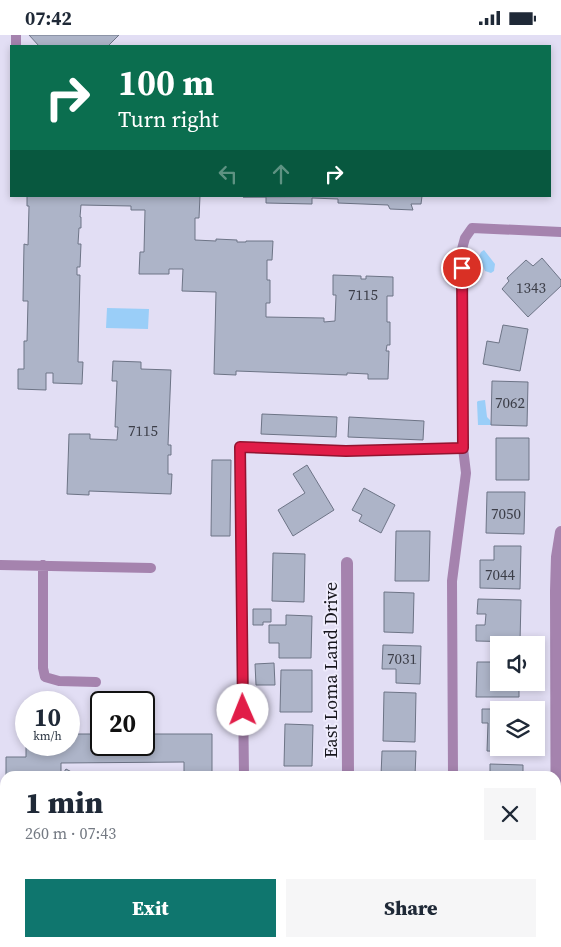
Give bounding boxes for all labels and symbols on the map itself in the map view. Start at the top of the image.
pin [441,247,483,289]
house number: 1343 [516,277,546,298]
house number: 7115 [348,284,378,305]
house number: 7062 [495,392,525,413]
house number: 7115 [128,420,158,441]
house number: 7050 [491,503,521,524]
house number: 7044 [485,564,515,585]
street label: East Loma Land Drive [318,582,343,758]
house number: 7031 [387,648,417,669]
position arrow [216,683,268,735]
speed limit sign: 20 [90,691,155,756]

